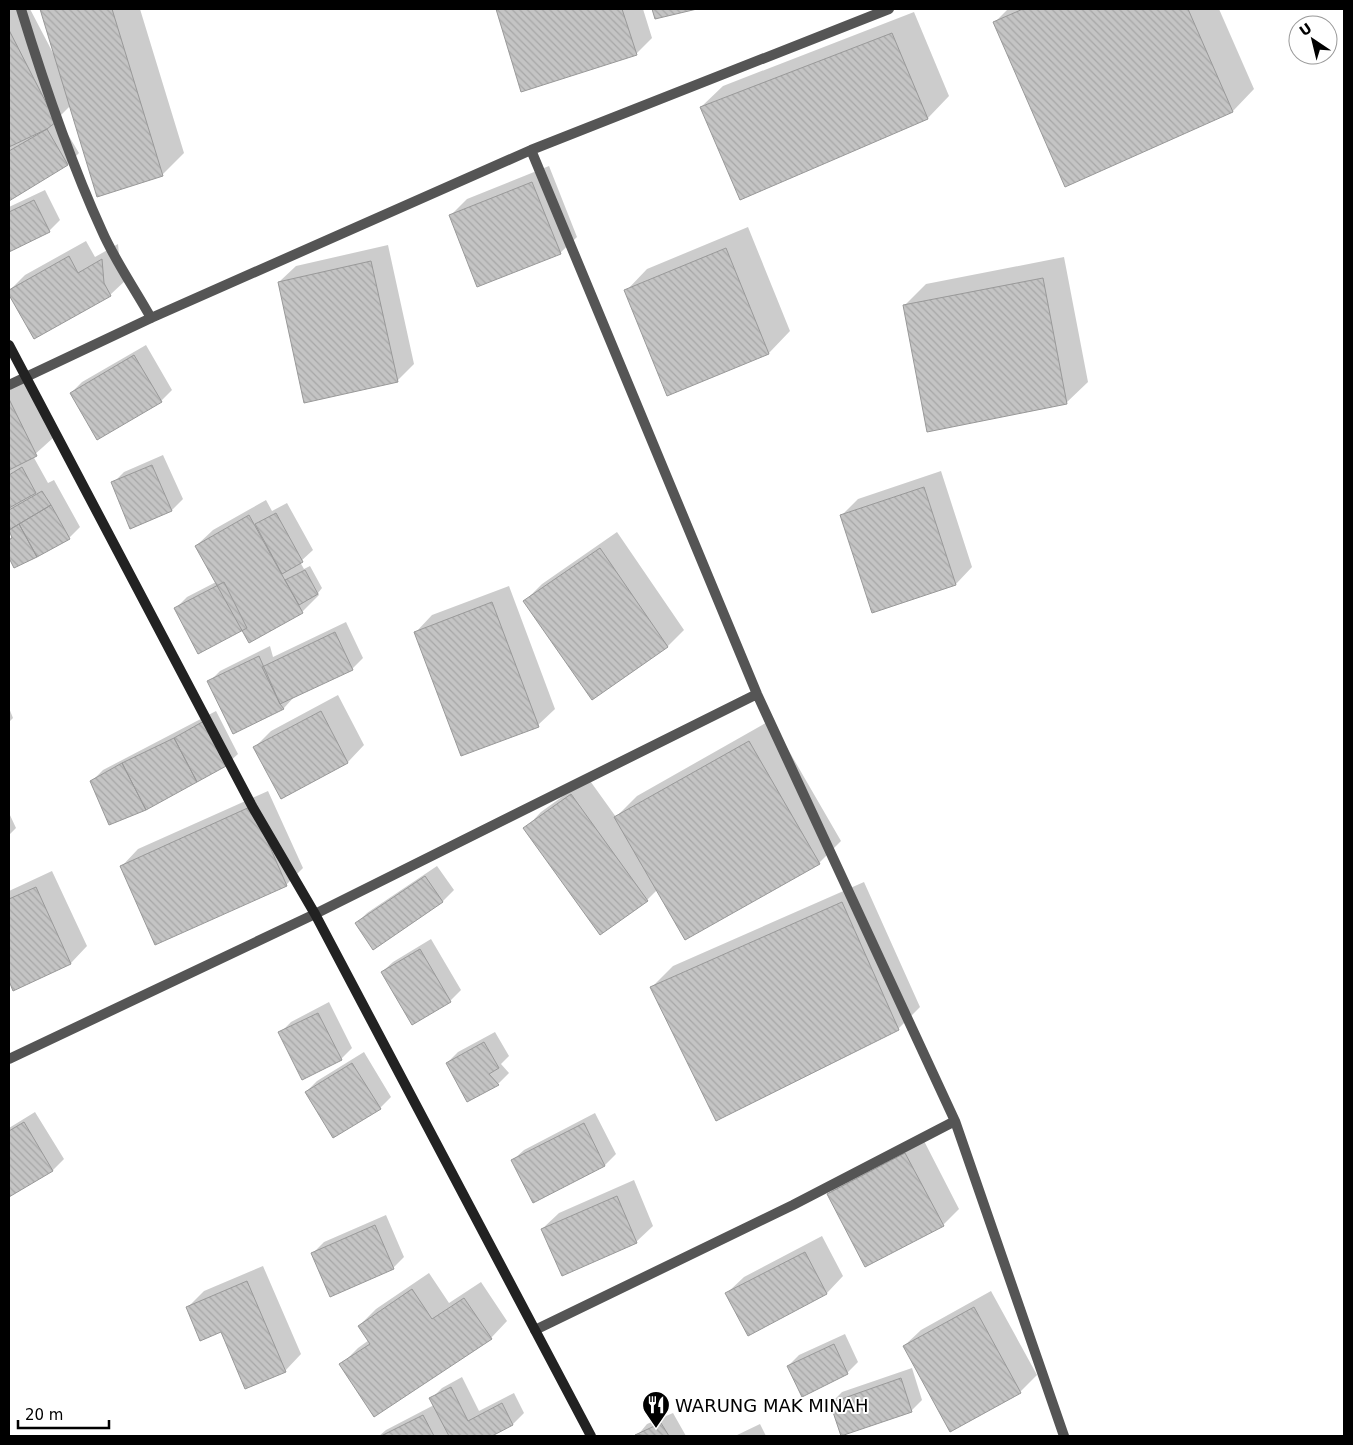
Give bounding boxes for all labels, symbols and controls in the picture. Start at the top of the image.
north arrow [1288,15,1338,65]
text: U [1296,20,1315,39]
restaurant icon: WARUNG MAK MINAH [641,1390,671,1429]
place label: WARUNG MAK MINAH [675,1395,868,1416]
scale bar [18,1398,109,1430]
text: 20 m [25,1406,63,1424]

